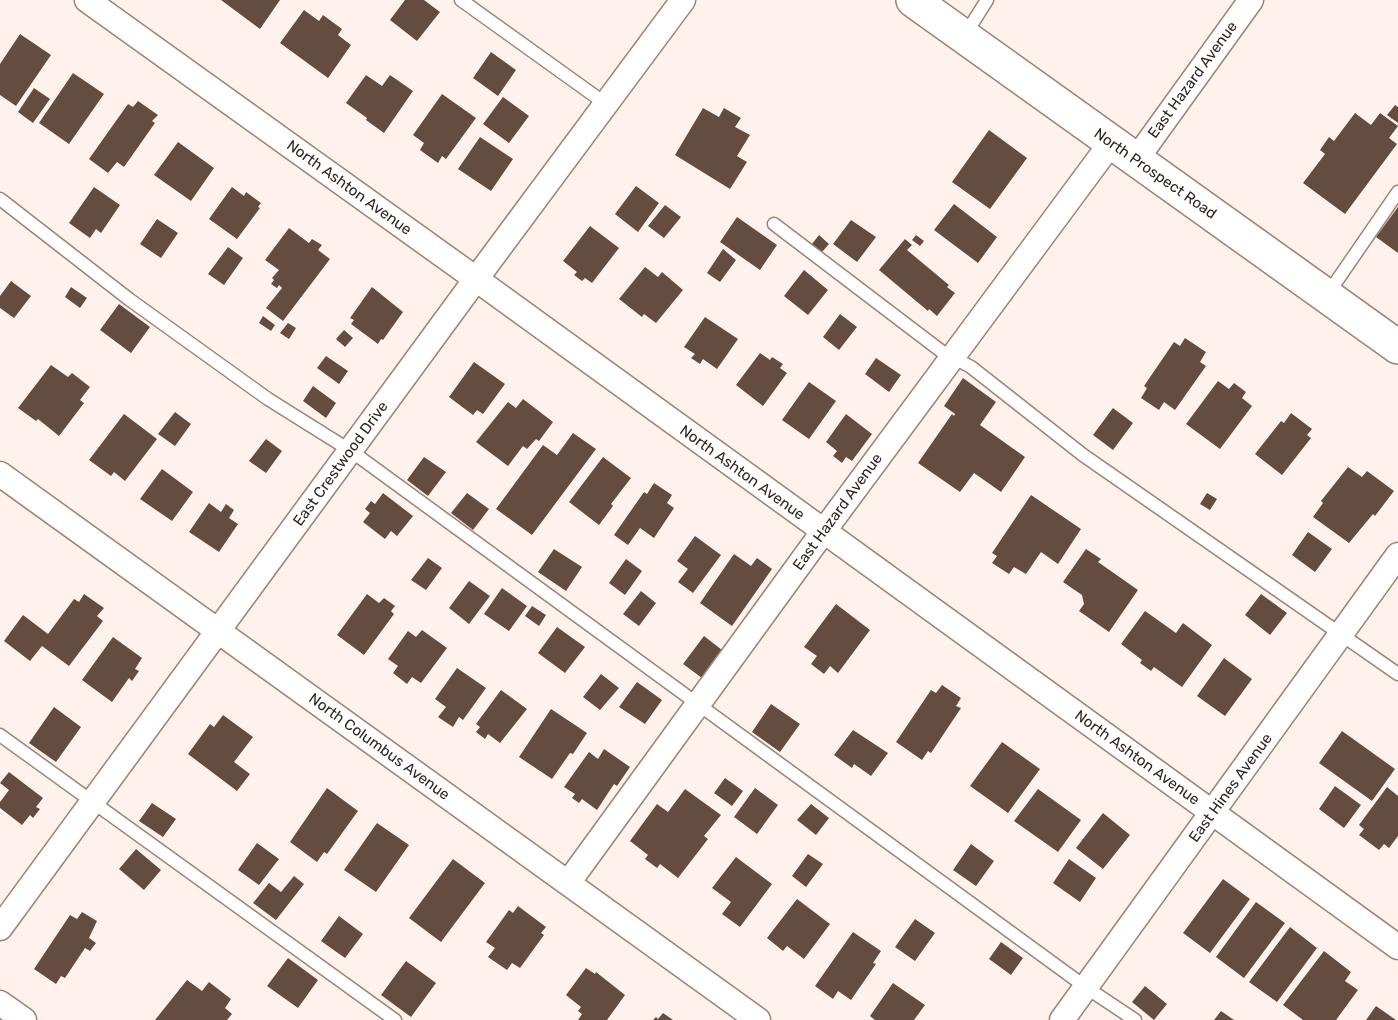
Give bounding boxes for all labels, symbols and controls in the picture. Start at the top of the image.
street label: East Hazard Avenue [1145,18,1241,142]
street label: North Prospect Road [1090,125,1220,223]
street label: North Ashton Avenue [283,137,415,239]
street label: East Crestwood Drive [290,398,392,530]
street label: North Ashton Avenue [676,422,808,524]
street label: East Hazard Avenue [790,450,886,574]
street label: North Columbus Avenue [305,690,453,804]
street label: North Ashton Avenue [1071,707,1203,809]
street label: East Hines Avenue [1185,730,1277,846]

